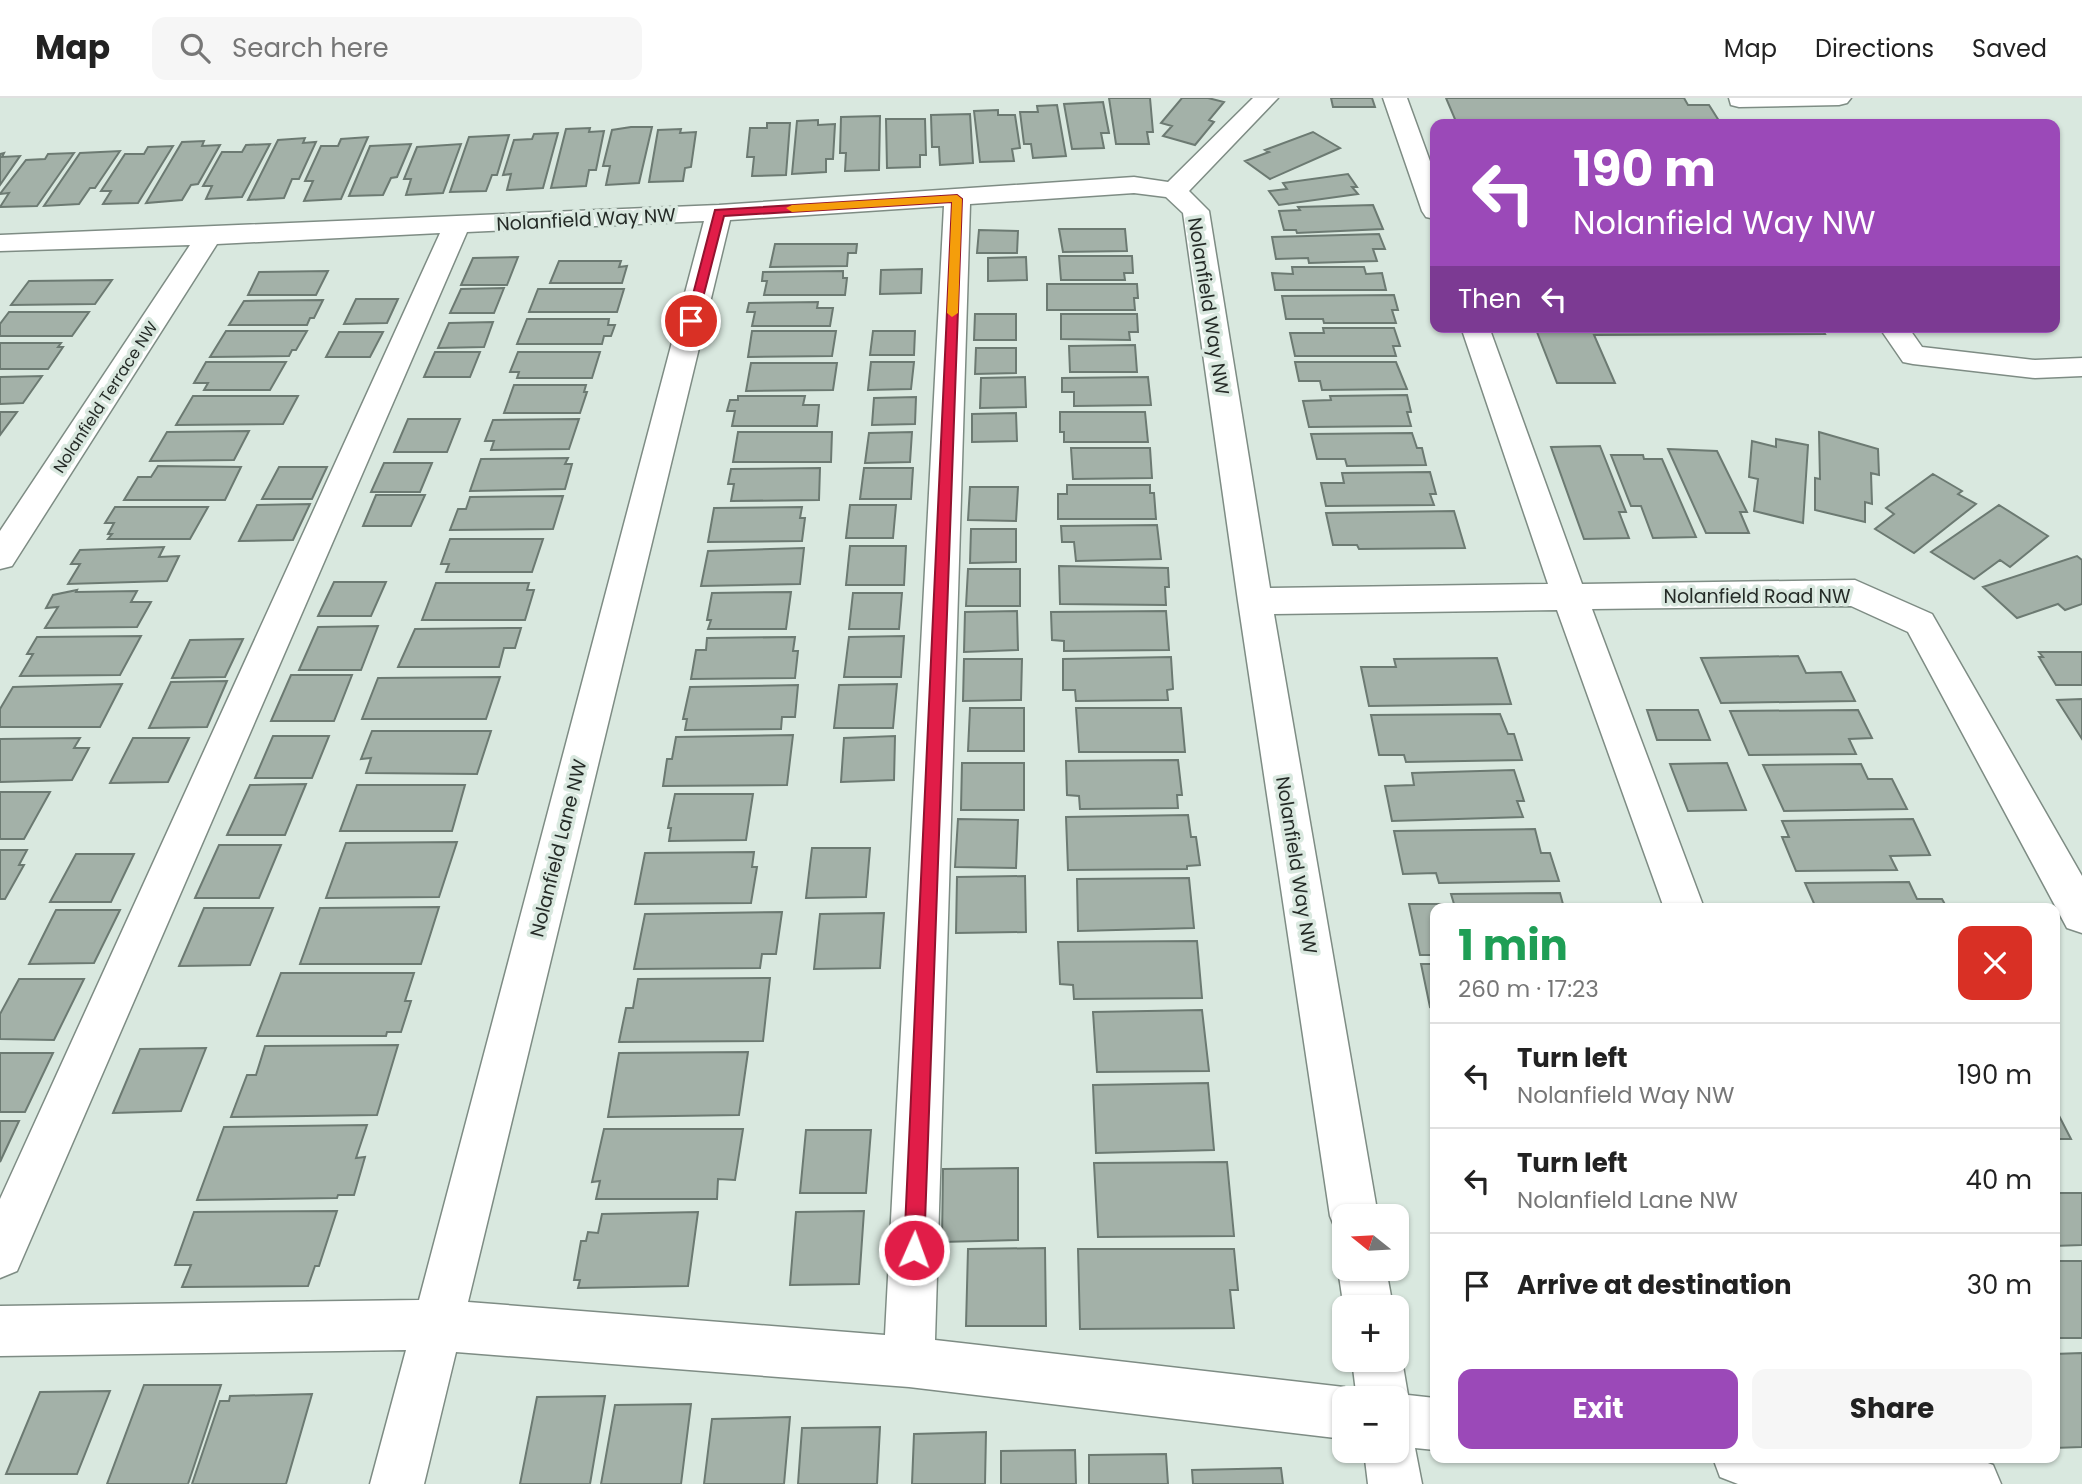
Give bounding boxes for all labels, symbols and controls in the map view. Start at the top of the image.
search box [152,17,642,80]
text: Map [35,24,110,71]
icon: search [176,29,214,67]
text: Search here [232,30,389,66]
text: Map [1724,32,1777,65]
text: Directions [1815,32,1934,65]
text: Saved [1972,32,2047,65]
text: 190 m [1573,135,1716,203]
icon: left [1458,147,1549,238]
text: Nolanfield Way NW [1573,200,1875,245]
street label: Nolanfield Way NW [496,201,677,238]
street label: Nolanfield Way NW [1181,215,1236,397]
icon: left [1535,280,1573,318]
text: Then [1458,281,1521,317]
pin [661,291,721,351]
icon: arrive [672,302,710,340]
street label: Nolanfield Terrace NW [48,317,163,478]
street label: Nolanfield Road NW [1664,583,1851,610]
street label: Nolanfield Lane NW [523,756,594,940]
street label: Nolanfield Way NW [1269,774,1324,956]
text: 1 min [1458,916,1568,975]
button: close [1958,926,2032,1000]
text: 260 m · 17:23 [1458,973,1599,1005]
text: Turn left [1517,1040,1628,1076]
icon: left [1458,1057,1496,1095]
text: 190 m [1957,1057,2032,1093]
text: Nolanfield Way NW [1517,1079,1734,1111]
text: Turn left [1517,1145,1628,1181]
icon: left [1458,1162,1496,1200]
text: 40 m [1966,1162,2032,1198]
text: Nolanfield Lane NW [1517,1184,1738,1216]
north arrow [1332,1204,1409,1281]
map controls [1332,1204,1409,1463]
position arrow [877,1213,951,1287]
icon: arrive [1458,1267,1496,1305]
text: Arrive at destination [1517,1267,1792,1303]
text: 30 m [1967,1267,2032,1303]
button: + [1332,1295,1409,1372]
button: Exit [1458,1369,1738,1449]
button: Share [1752,1369,2032,1449]
button: − [1332,1386,1409,1463]

